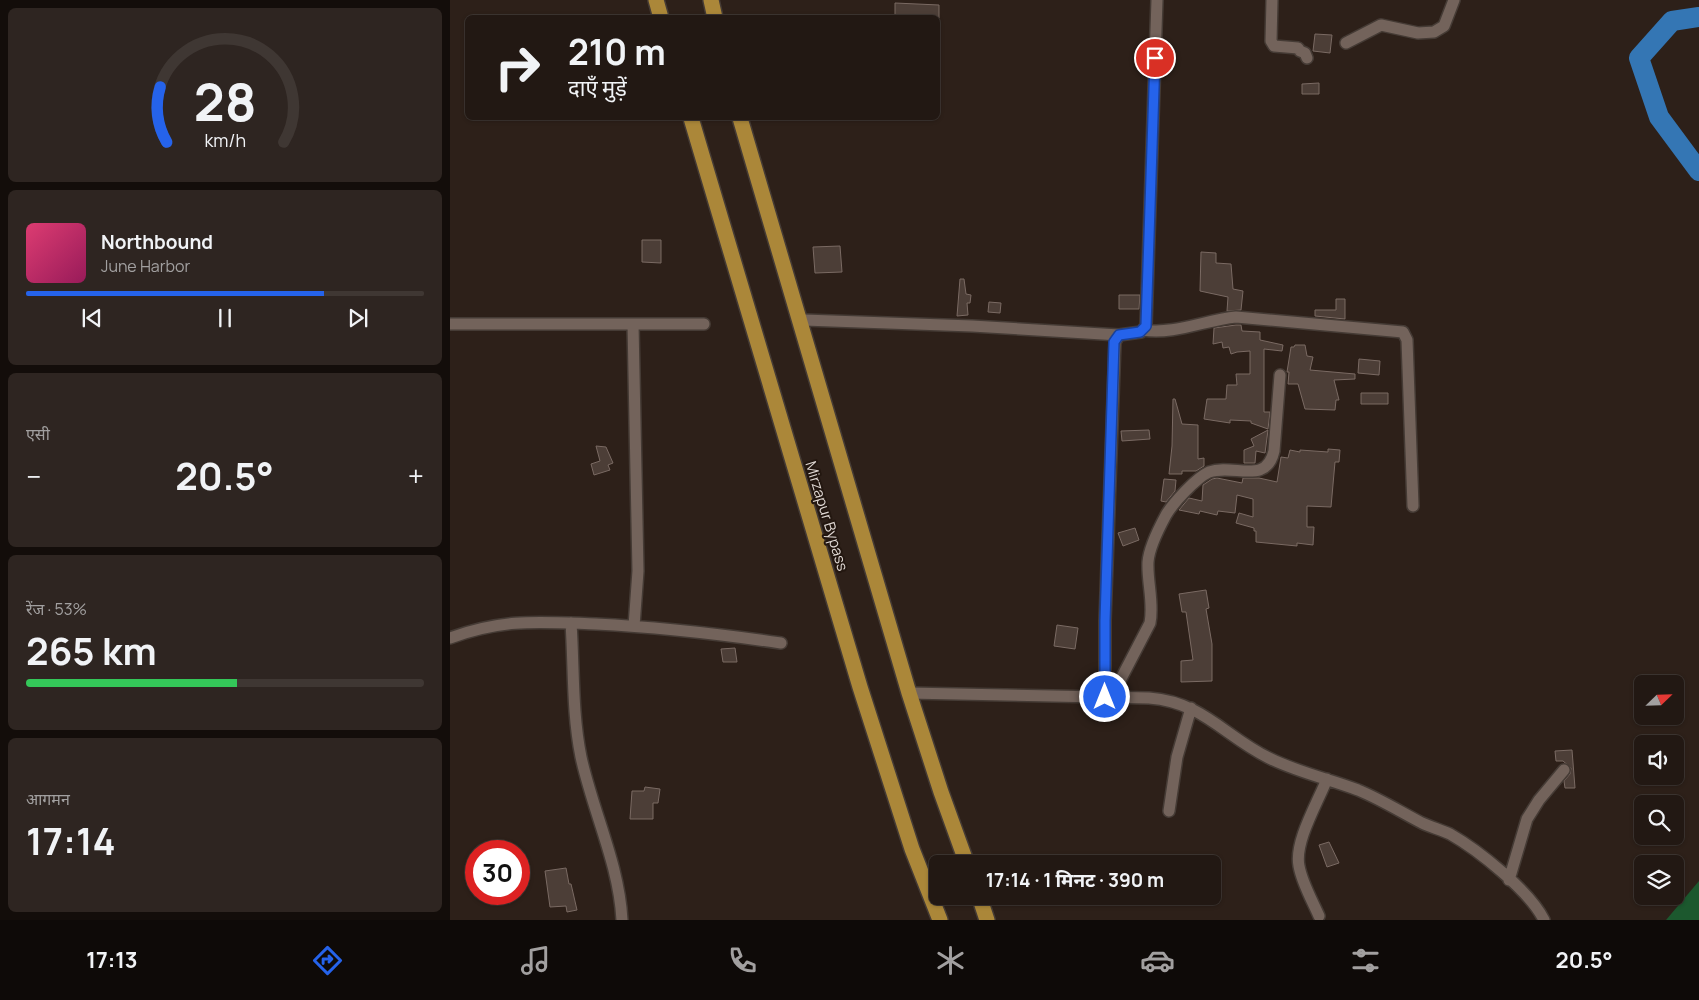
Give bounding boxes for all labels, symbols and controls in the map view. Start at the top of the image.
text: 210 m [568,28,666,76]
icon: right [485,35,550,100]
pin [1134,37,1176,79]
icon: arrive [1141,44,1169,72]
text: 28 [194,66,256,137]
text: दाएँ मुड़ें [568,73,627,103]
text: km/h [204,128,246,152]
text: Northbound [101,229,213,255]
text: June Harbor [101,255,190,277]
icon: previous [78,304,106,332]
icon: pause [211,304,239,332]
icon: next [344,304,372,332]
text: एसी [26,423,50,445]
text: 20.5° [175,449,274,501]
text: − [26,457,41,495]
text: + [408,457,424,495]
street label: Mirzapur Bypass [800,459,854,574]
text: रेंज · 53% [26,598,87,620]
text: 265 km [26,624,157,676]
position arrow [1078,670,1130,722]
north arrow [1634,675,1684,725]
map controls [1634,675,1684,905]
button: sound [1634,735,1684,785]
text: आगमन [26,788,70,810]
button: search [1634,795,1684,845]
text: 17:14 [26,814,116,866]
speed limit sign: 30 [465,840,530,905]
button: layers [1634,855,1684,905]
text: 17:14 · 1 मिनट · 390 m [986,867,1164,893]
icon: directions [310,943,345,978]
icon: music [518,943,553,978]
icon: phone [725,943,760,978]
icon: climate [933,943,968,978]
icon: car [1140,943,1175,978]
icon: filters [1348,943,1383,978]
text: 17:13 [86,945,138,975]
text: 20.5° [1556,945,1613,975]

